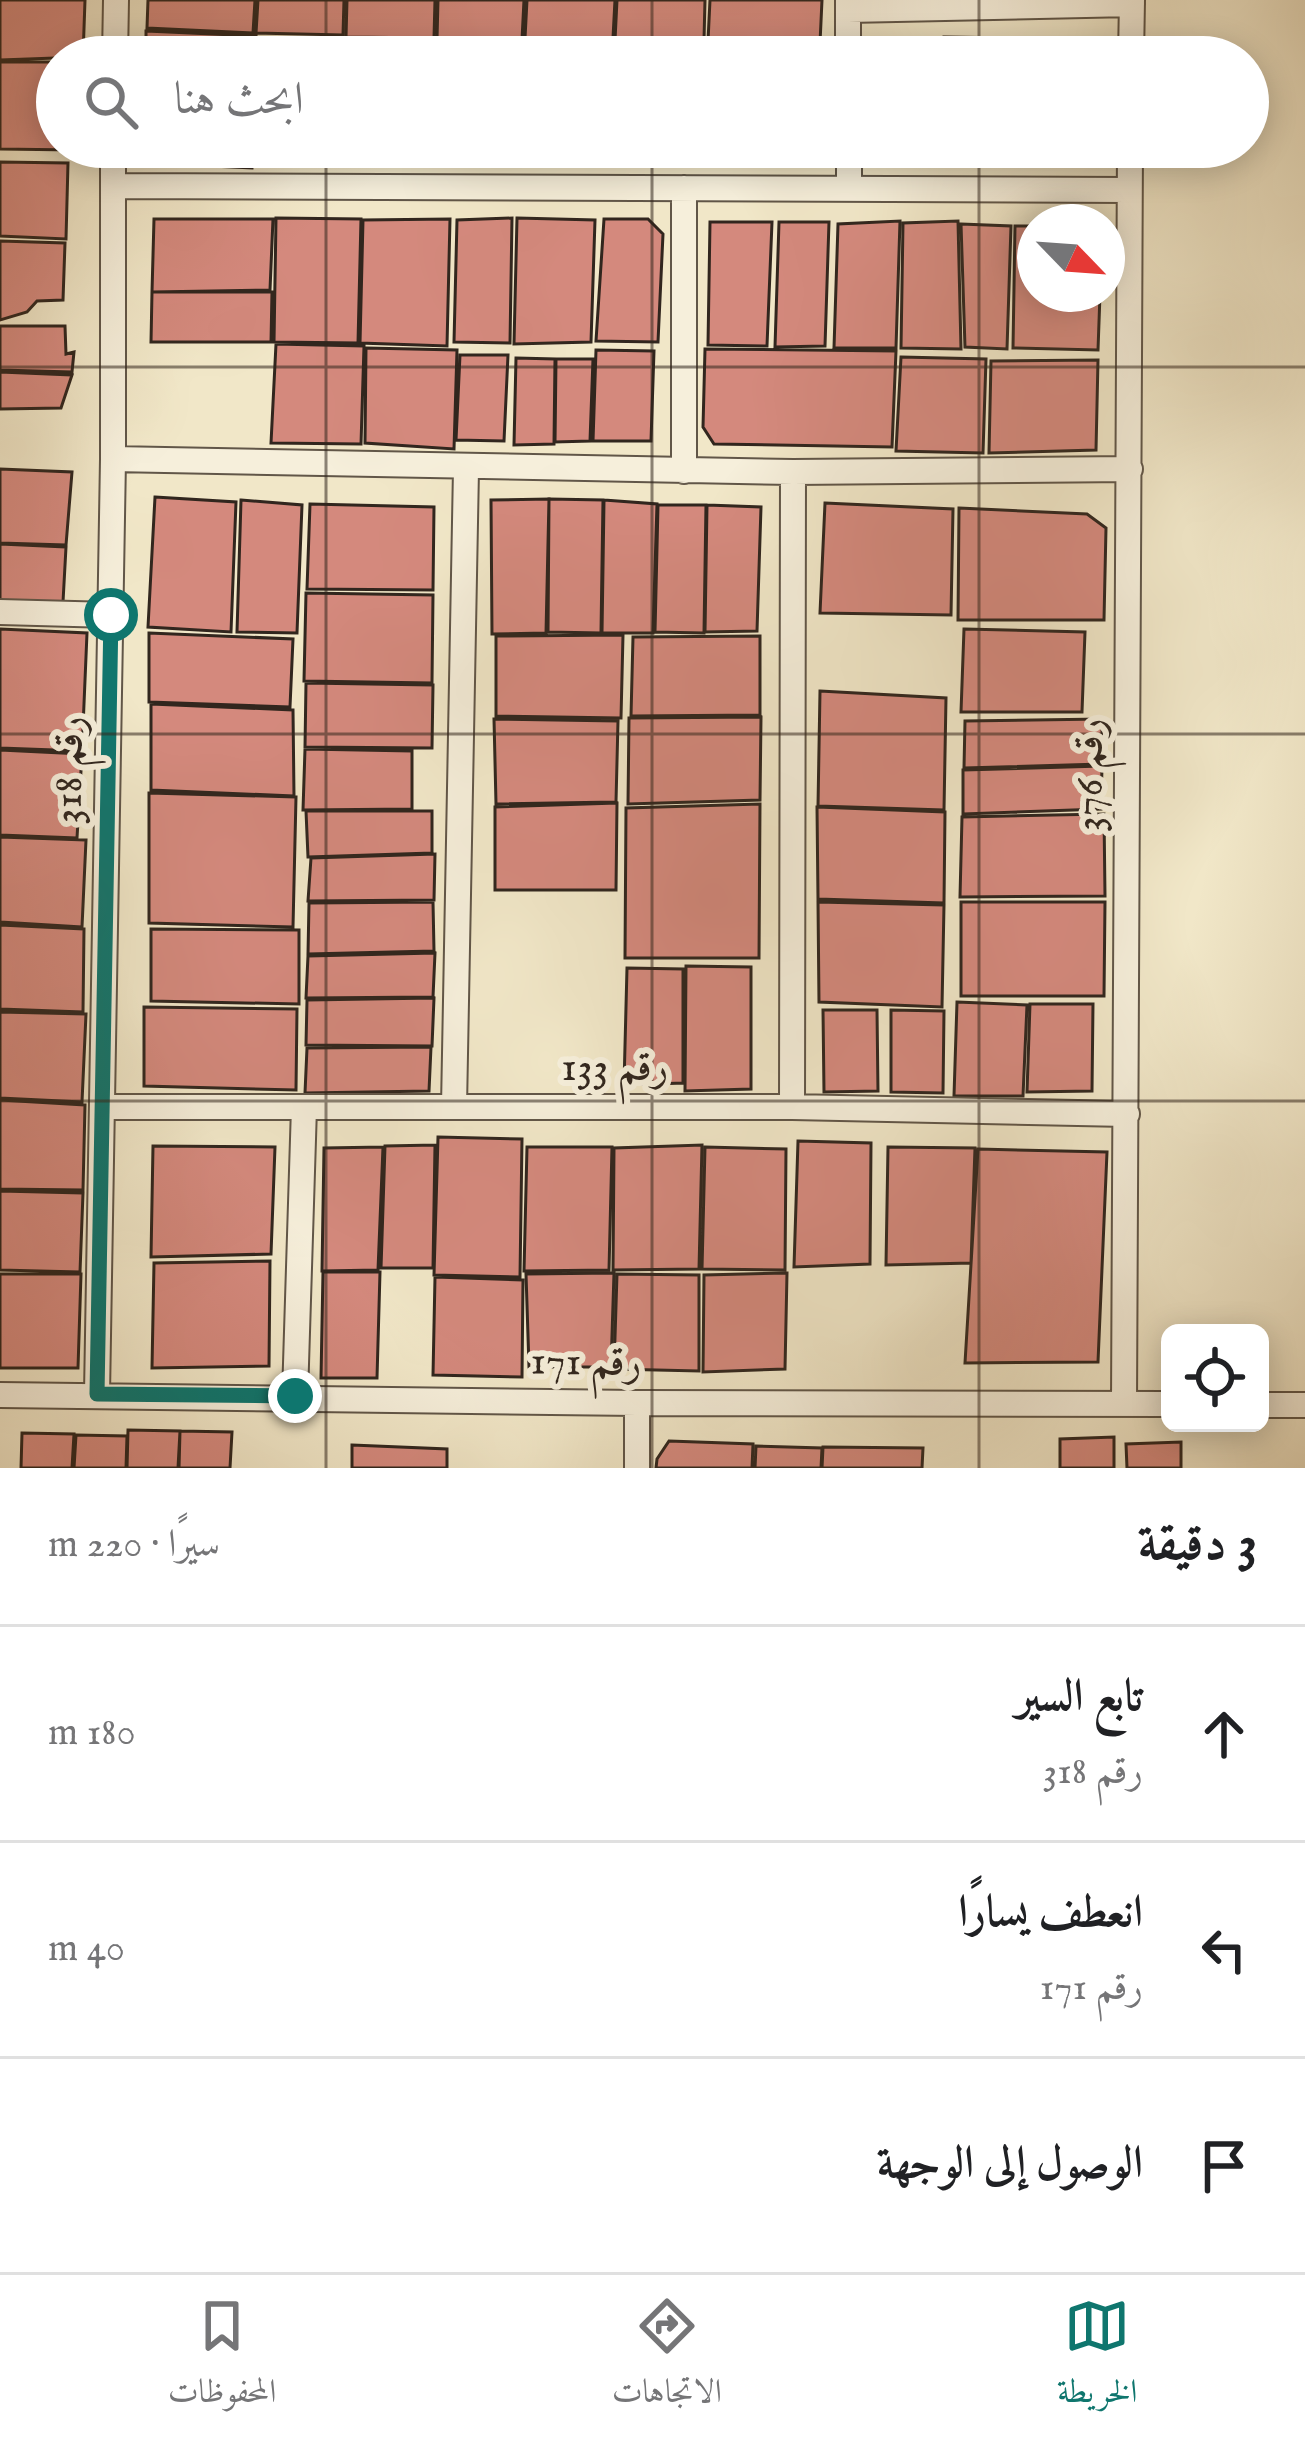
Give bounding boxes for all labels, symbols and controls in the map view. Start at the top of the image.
search box [36,36,1269,168]
icon: search [78,69,144,135]
text: ابحث هنا [174,72,304,129]
north arrow [1017,204,1125,312]
route start [84,588,138,642]
street label: رقم 318 [43,716,107,825]
street label: رقم 376 [1064,718,1127,832]
street label: رقم 133 [561,1042,669,1105]
map controls [1161,1324,1269,1432]
button: locate [1161,1324,1269,1432]
street label: رقم 171 [530,1336,642,1400]
route end [268,1369,322,1423]
text: 3 دقيقة [1138,1513,1257,1578]
text: سيرًا · 220 m [48,1521,220,1570]
text: تابع السير [1016,1669,1143,1726]
icon: ahead [1191,1701,1257,1767]
text: 180 m [48,1709,136,1758]
text: رقم 318 [1043,1748,1143,1797]
text: انعطف يسارًا [958,1885,1143,1942]
icon: left [1191,1917,1257,1983]
text: 40 m [48,1925,125,1974]
text: رقم 171 [1040,1964,1143,2013]
icon: arrive [1191,2133,1257,2199]
text: الوصول إلى الوجهة [877,2136,1143,2193]
tab: المحفوظات [168,2293,276,2423]
tab: الاتجاهات [612,2293,722,2423]
tab: الخريطة [1057,2293,1137,2423]

